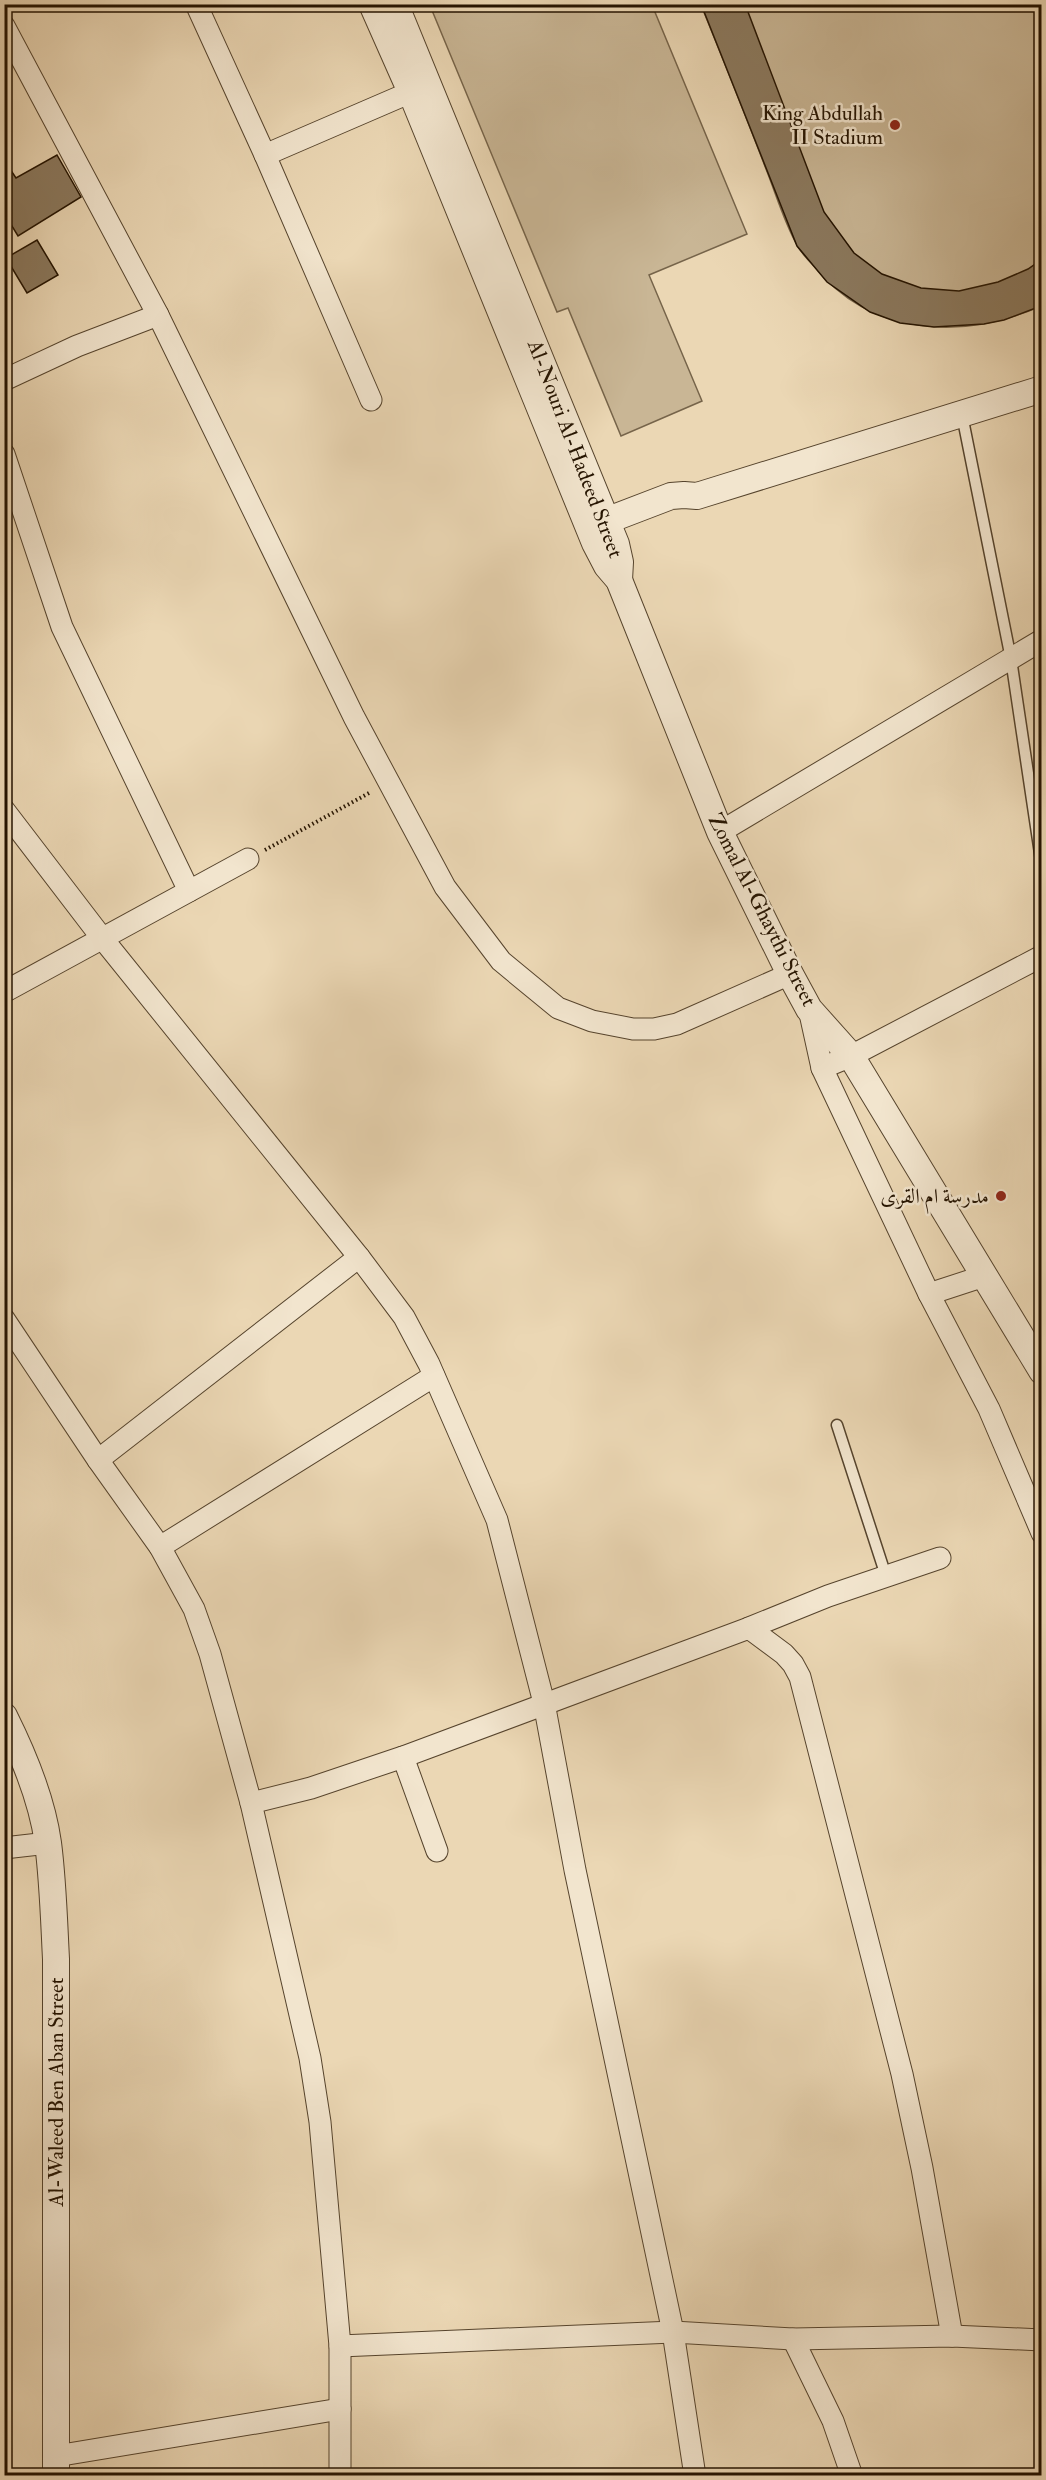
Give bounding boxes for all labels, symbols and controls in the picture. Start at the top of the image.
place label: King Abdullah II Stadium [762,100,883,151]
marker: King Abdullah II Stadium [888,118,902,132]
street label: Al-Nouri Al-Hadeed Street [521,335,629,562]
street label: Zomal Al-Ghaythi Street [702,809,822,1011]
place label: مدرسة ام القرى [880,1183,989,1214]
marker: مدرسة ام القرى [994,1189,1008,1203]
street label: Al-Waleed Ben Aban Street [43,1977,70,2208]

